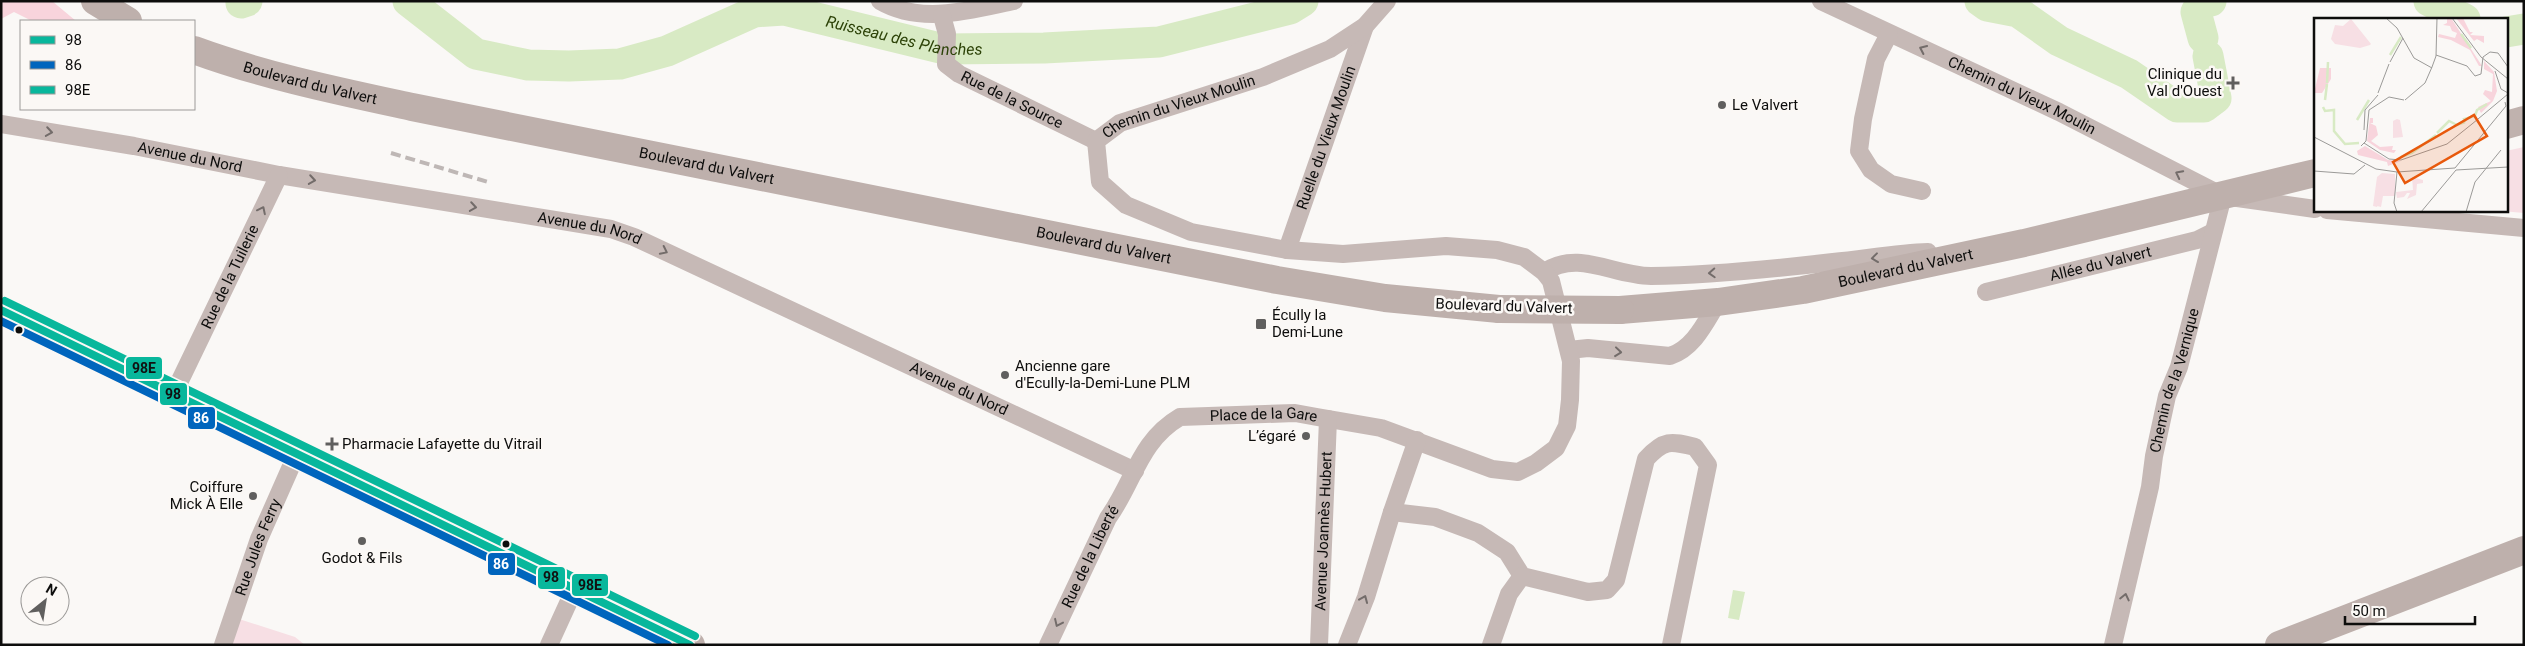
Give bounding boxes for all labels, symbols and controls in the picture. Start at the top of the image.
water label: Ruisseau des Planches [824,12,983,59]
inset map [2314,18,2508,211]
legend [20,20,195,110]
text: 98 [65,31,82,49]
one-way arrow [1919,45,1928,56]
street label: Chemin du Vieux Moulin [1945,53,2099,138]
text: 86 [65,56,82,74]
street label: Boulevard du Valvert [241,58,379,108]
street label: Ruelle du Vieux Moulin [1293,63,1359,212]
place label: Clinique du Val d'Ouest [2147,65,2222,100]
street label: Rue de la Source [958,67,1066,132]
street label: Chemin du Vieux Moulin [1099,71,1257,142]
marker: Clinique du Val d'Ouest [2226,76,2240,90]
text: 98E [65,81,91,99]
place label: Le Valvert [1732,96,1798,114]
marker: Le Valvert [1716,99,1728,111]
one-way arrow [46,126,54,137]
street label: Avenue du Nord [136,138,244,176]
street label: Boulevard du Valvert [638,144,776,188]
one-way arrow [2175,170,2184,180]
one-way arrow [308,175,317,185]
one-way arrow [468,201,477,211]
one-way arrow [256,206,266,215]
street label: Avenue du Nord [536,208,645,248]
street label: Rue de la Tuilerie [197,222,263,332]
street label: Boulevard du Valvert [1035,223,1173,268]
street label: Allée du Valvert [2048,243,2153,285]
one-way arrow [659,245,668,256]
street label: Boulevard du Valvert [1837,245,1975,291]
one-way arrow [1871,252,1879,263]
one-way arrow [1708,268,1716,278]
street label: Boulevard du Valvert [1435,295,1573,317]
place label: Écully la Demi-Lune [1272,306,1343,341]
street label: Chemin de la Vernique [2146,306,2203,454]
marker: Écully la Demi-Lune [1254,317,1268,331]
unlabelled marker [14,325,24,335]
one-way arrow [1614,346,1622,357]
line badge: 98E [125,356,163,380]
place label: Ancienne gare d'Ecully-la-Demi-Lune PLM [1015,357,1190,392]
street label: Avenue du Nord [907,358,1011,419]
text: 98E [132,360,156,376]
marker: Ancienne gare d'Ecully-la-Demi-Lune PLM [999,369,1011,381]
line badge: 98 [159,382,188,406]
text: 98 [165,386,181,402]
street label: Place de la Gare [1210,404,1319,426]
line badge: 86 [187,406,216,430]
text: 86 [193,410,209,426]
place label: L’égaré [1248,427,1296,445]
marker: L’égaré [1300,430,1312,442]
place label: Pharmacie Lafayette du Vitrail [342,435,542,453]
marker: Pharmacie Lafayette du Vitrail [326,438,338,450]
street label: Avenue Joannès Hubert [1311,451,1336,611]
place label: Coiffure Mick À Elle [170,478,243,513]
marker: Coiffure Mick À Elle [247,490,259,502]
street label: Rue Jules Ferry [231,496,285,598]
street label: Rue de la Liberté [1058,502,1123,611]
marker: Godot & Fils [356,535,368,547]
unlabelled marker [501,539,511,549]
place label: Godot & Fils [322,549,402,567]
line badge: 86 [487,552,516,576]
text: 86 [493,556,509,572]
line badge: 98 [537,566,566,590]
text: 98 [543,569,559,585]
line badge: 98E [571,573,609,597]
north arrow [20,576,70,626]
text: 98E [578,577,602,593]
text: N [43,580,60,599]
one-way arrow [2119,593,2130,602]
scale bar [2345,594,2475,626]
one-way arrow [1358,595,1369,604]
text: 50 m [2352,602,2386,620]
one-way arrow [1054,618,1064,627]

